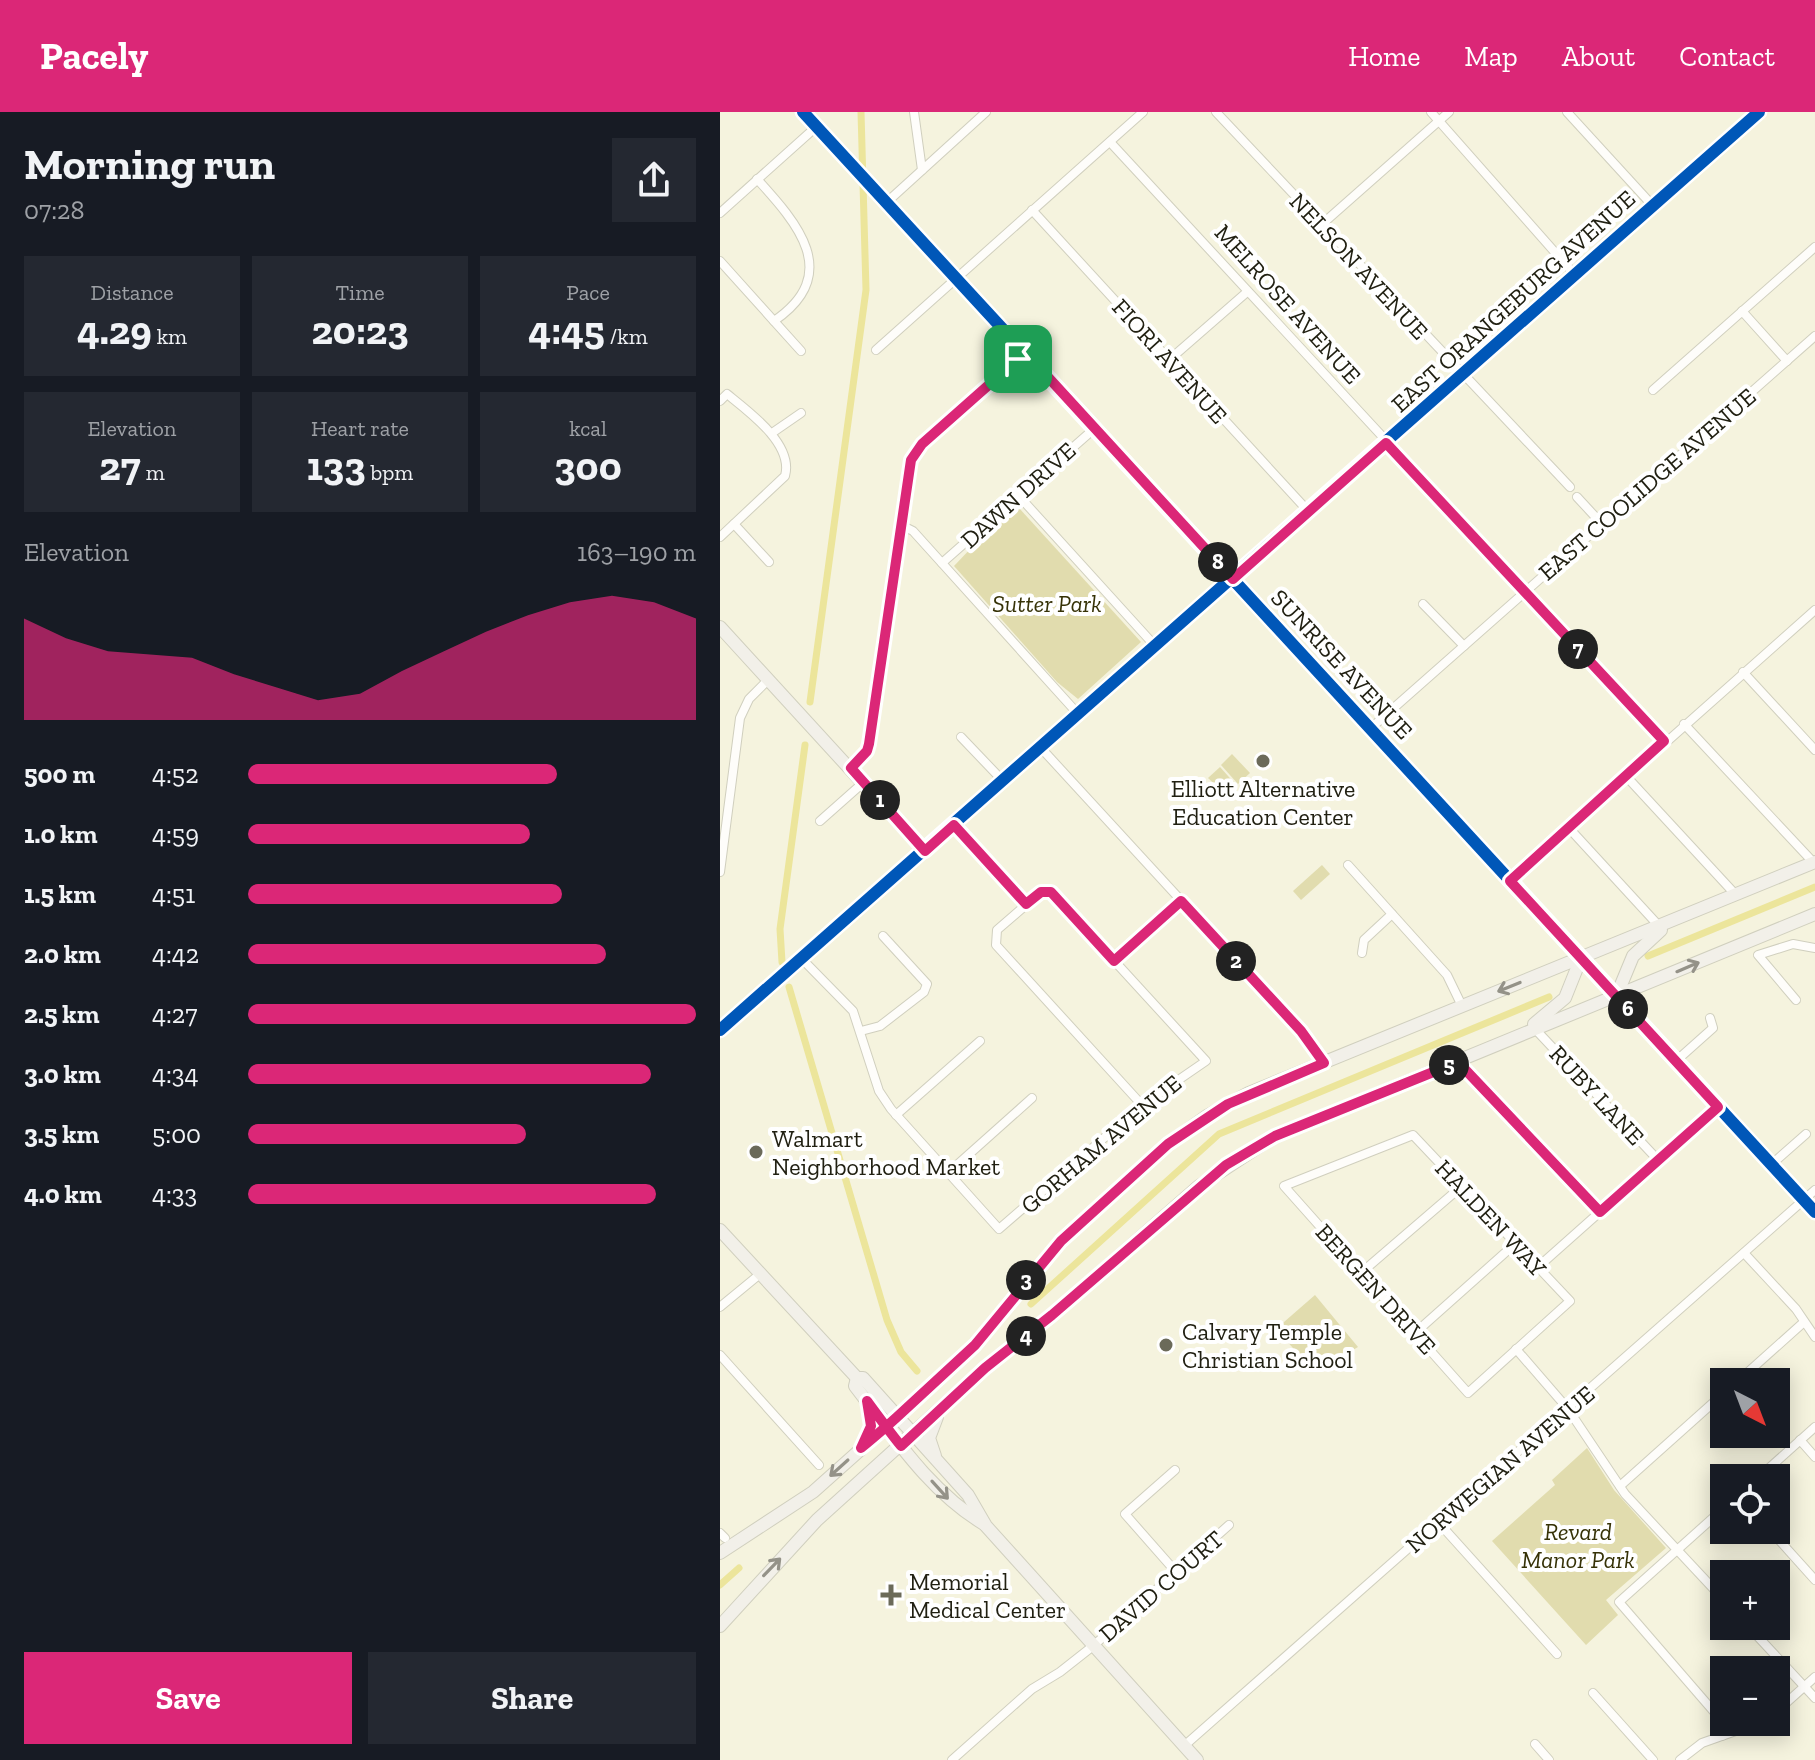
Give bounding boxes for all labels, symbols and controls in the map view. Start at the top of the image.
text: Pacely [40,33,148,79]
text: Home [1348,40,1420,73]
text: Map [1464,40,1518,73]
text: About [1562,40,1635,73]
text: Contact [1679,40,1775,73]
text: Morning run [24,137,275,190]
button: share [612,138,696,222]
street label: EAST ORANGEBURG AVENUE [1385,184,1641,418]
street label: NELSON AVENUE [1284,187,1434,345]
text: 07:28 [24,194,84,226]
street label: MELROSE AVENUE [1209,218,1367,390]
text: Distance [90,279,174,306]
text: Time [335,279,385,306]
text: Pace [566,279,610,306]
street label: FIORI AVENUE [1106,293,1234,429]
text: 4.29 [77,306,152,354]
text: 20:23 [311,306,409,354]
text: 4:45 [528,306,605,354]
text: km [152,323,187,350]
text: /km [605,323,648,350]
pin [984,325,1052,393]
icon: arrive [996,337,1040,381]
street label: EAST COOLIDGE AVENUE [1532,382,1762,586]
text: Elevation [88,415,176,442]
text: Heart rate [311,415,409,442]
text: kcal [569,415,607,442]
street label: DAWN DRIVE [955,436,1081,554]
text: 27 [99,442,141,490]
text: 133 [307,442,365,490]
text: 300 [554,442,622,490]
text: m [141,459,165,486]
text: bpm [365,459,413,486]
text: Elevation [24,536,129,568]
text: 163–190 m [577,536,696,568]
pin: 8 [1198,542,1238,582]
text: 8 [1212,548,1224,575]
street label: SUNRISE AVENUE [1265,583,1419,745]
park label: Sutter Park [992,589,1102,618]
pin: 7 [1558,629,1598,669]
text: 7 [1573,635,1583,662]
marker: Elliott Alternative Education Center [1254,752,1272,770]
text: 500 m [24,758,95,790]
text: 4:52 [152,758,199,790]
place label: Elliott Alternative Education Center [1171,774,1355,831]
pin: 1 [860,780,900,820]
text: 1 [876,786,884,813]
text: 1.0 km [24,818,97,850]
text: 4:59 [152,818,199,850]
text: 1.5 km [24,878,96,910]
text: 4:51 [152,878,195,910]
text: 2.0 km [24,938,101,970]
text: 4:42 [152,938,199,970]
pin: 2 [1216,941,1256,981]
text: 2 [1230,947,1242,974]
one-way arrow [1675,958,1700,973]
one-way arrow [1497,981,1522,995]
pin: 6 [1608,989,1648,1029]
text: 6 [1622,995,1634,1022]
text: 2.5 km [24,998,99,1030]
text: 4:27 [152,998,197,1030]
street label: RUBY LANE [1544,1039,1650,1151]
pin: 5 [1429,1045,1469,1085]
text: 5 [1443,1051,1455,1078]
text: 3.0 km [24,1058,101,1090]
text: 4:34 [152,1058,199,1090]
street label: GORHAM AVENUE [1015,1068,1187,1220]
text: 3.5 km [24,1118,99,1150]
text: 5:00 [152,1118,201,1150]
place label: Walmart Neighborhood Market [772,1124,1000,1181]
marker: Walmart Neighborhood Market [747,1143,765,1161]
street label: HALDEN WAY [1429,1154,1553,1283]
text: 4.0 km [24,1178,102,1210]
text: 4:33 [152,1178,197,1210]
street label: BERGEN DRIVE [1310,1218,1442,1360]
pin: 3 [1006,1260,1046,1300]
text: 3 [1020,1266,1032,1293]
pin: 4 [1006,1316,1046,1356]
place label: Calvary Temple Christian School [1182,1317,1353,1374]
text: 4 [1020,1322,1032,1349]
marker: Calvary Temple Christian School [1157,1336,1175,1354]
north arrow [1710,1368,1790,1448]
map controls [1710,1368,1790,1736]
street label: NORWEGIAN AVENUE [1400,1379,1600,1559]
one-way arrow [829,1459,849,1477]
button: locate [1710,1464,1790,1544]
one-way arrow [930,1479,949,1500]
park label: Revard Manor Park [1521,1517,1635,1574]
street label: DAVID COURT [1093,1524,1229,1648]
one-way arrow [762,1557,781,1577]
button: + [1710,1560,1790,1640]
place label: Memorial Medical Center [909,1567,1066,1624]
marker: Memorial Medical Center [880,1584,902,1606]
button: Save [24,1652,352,1744]
button: Share [368,1652,696,1744]
button: − [1710,1656,1790,1736]

